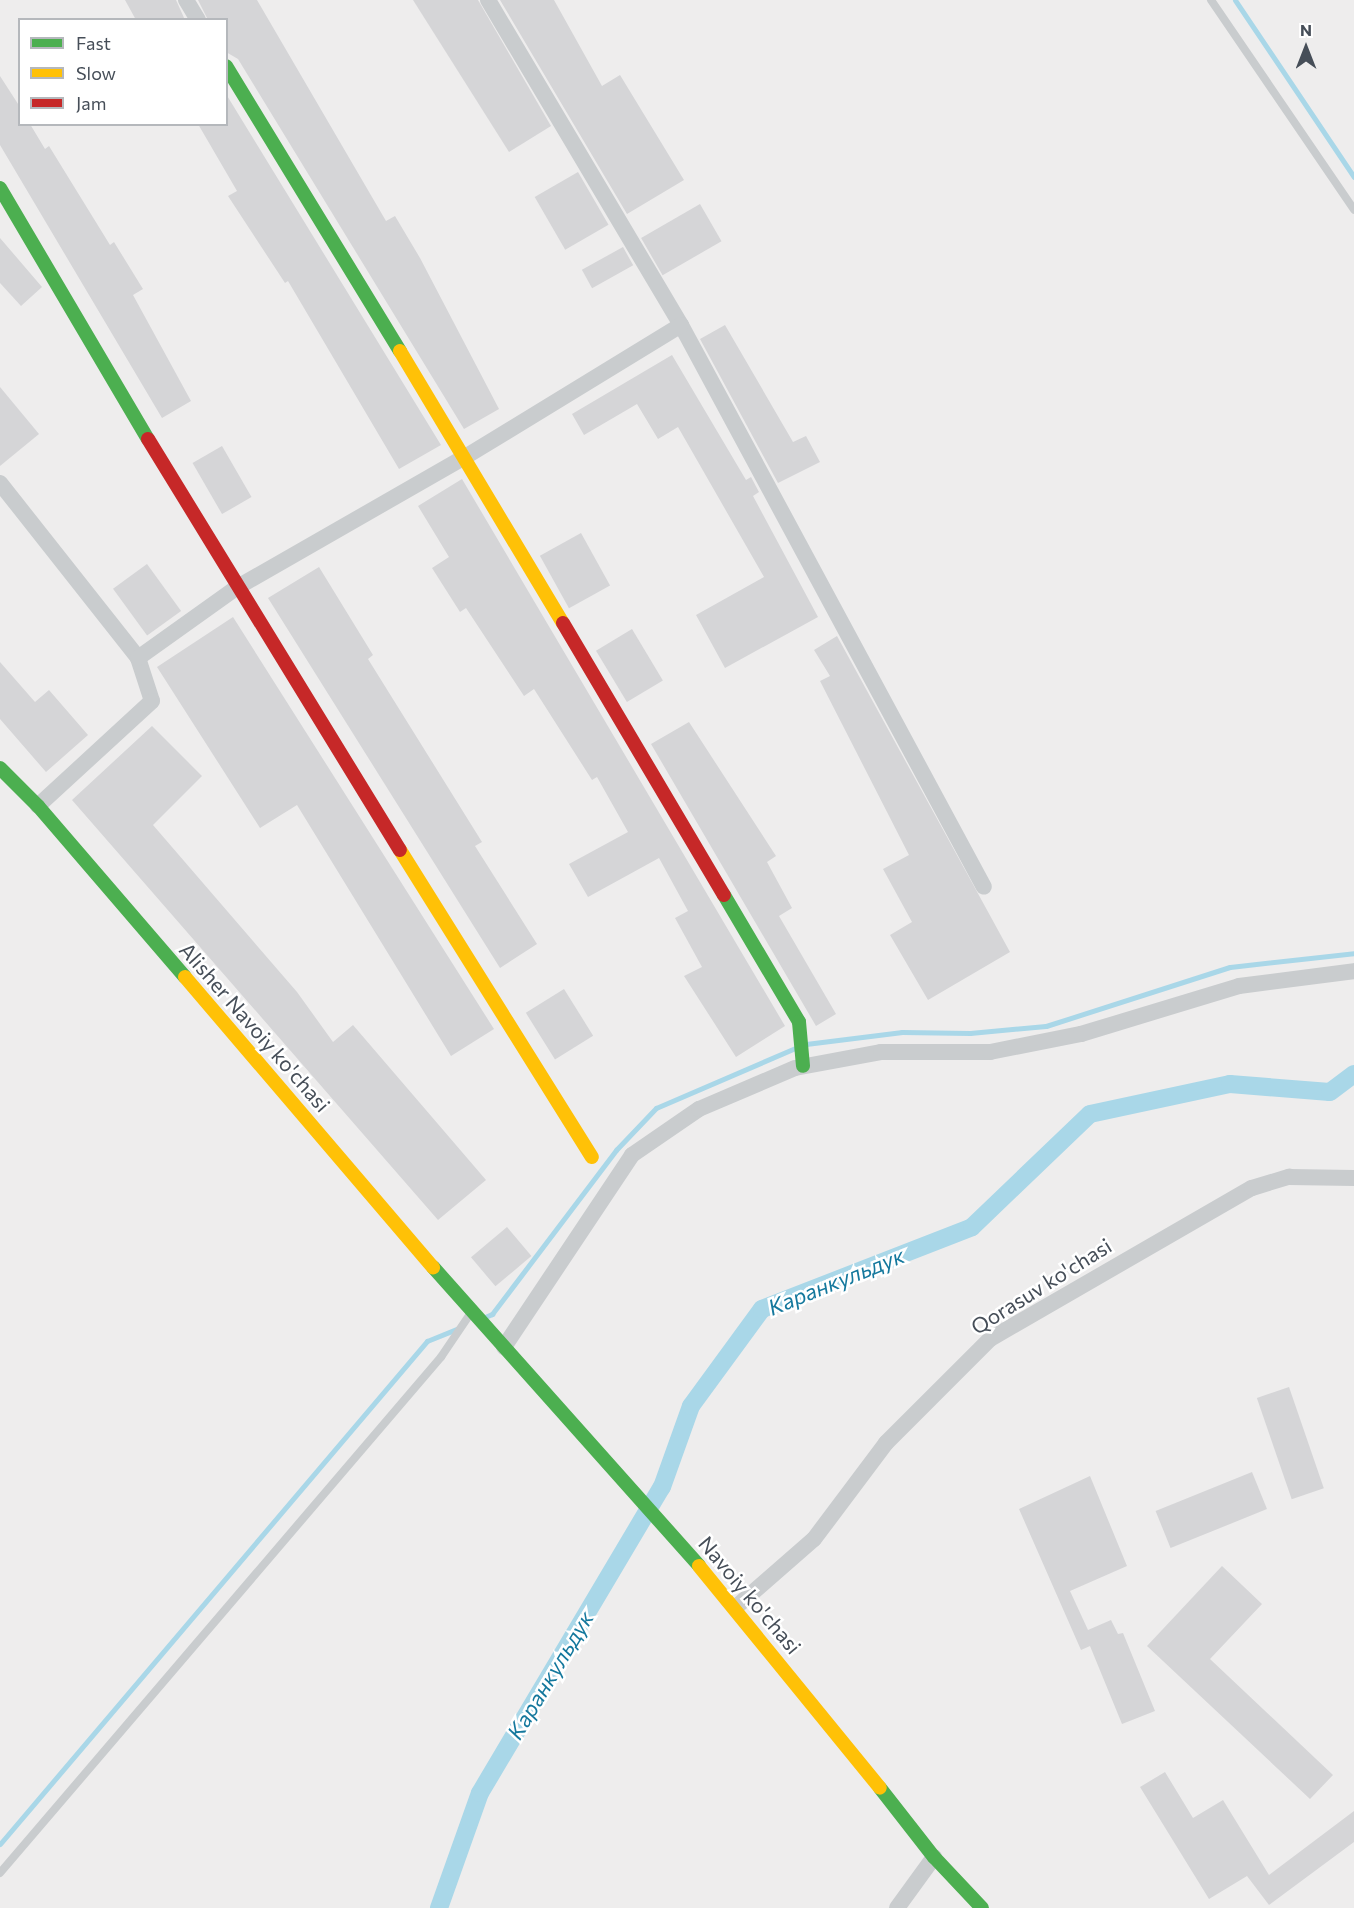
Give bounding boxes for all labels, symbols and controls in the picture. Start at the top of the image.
legend [18,18,228,126]
north arrow [1276,18,1336,78]
text: N [1300,20,1312,39]
text: Fast [76,32,111,54]
text: Slow [76,62,116,84]
text: Jam [76,92,106,114]
street label: Alisher Navoiy ko'chasi [175,937,335,1117]
street label: Qorasuv ko'chasi [966,1233,1116,1339]
water label: Каранкульдук [764,1242,908,1320]
street label: Navoiy ko'chasi [693,1531,807,1659]
water label: Каранкульдук [501,1606,599,1744]

